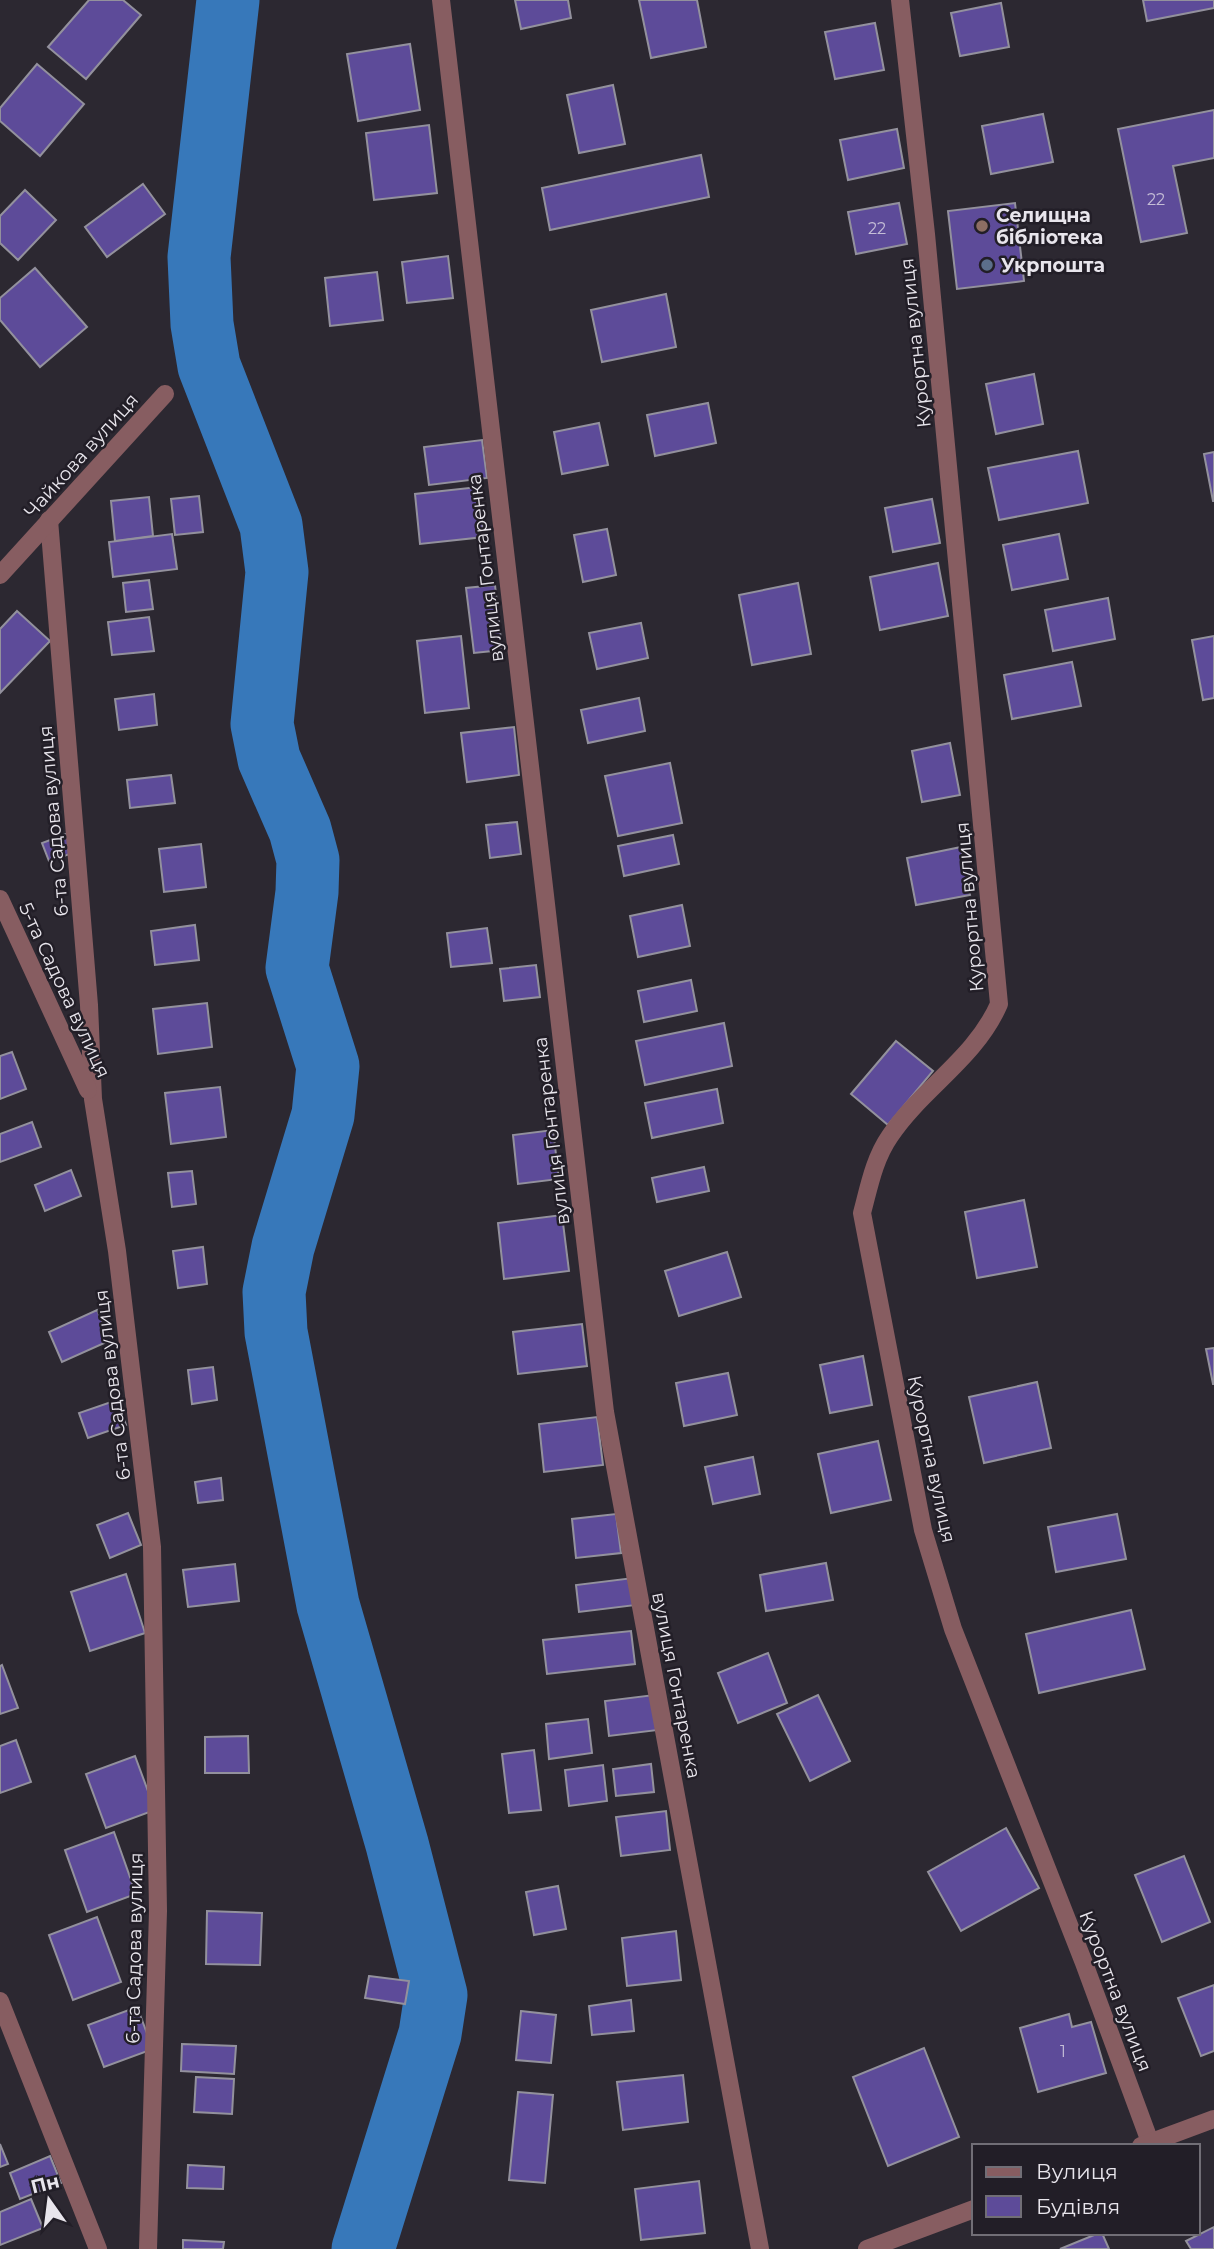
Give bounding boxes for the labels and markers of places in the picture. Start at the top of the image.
place label: Селищна бібліотека [996,204,1103,249]
marker: Селищна бібліотека [974,218,990,234]
place label: Укрпошта [1001,254,1105,277]
marker: Укрпошта [979,257,995,273]

